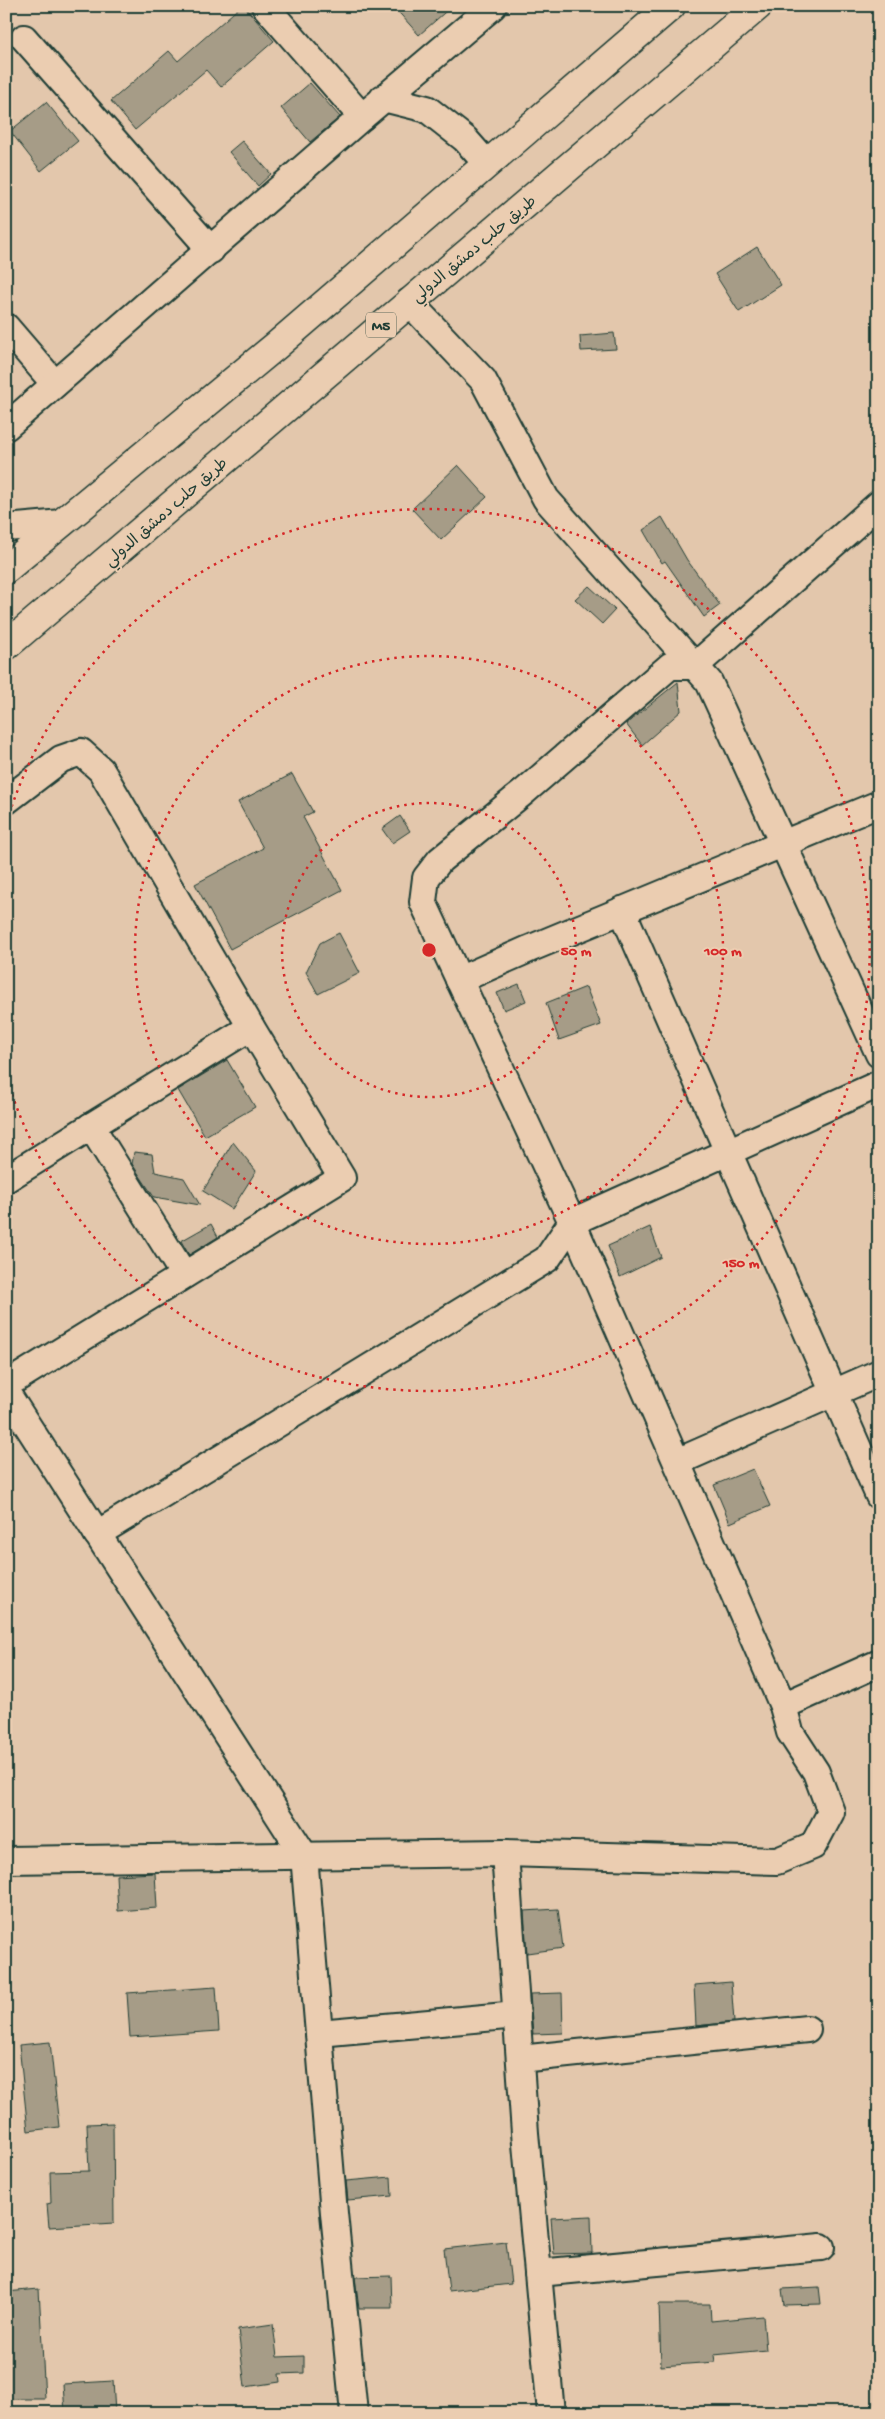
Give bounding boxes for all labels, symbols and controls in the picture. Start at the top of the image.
street label: طريق حلب دمشق الدولي [409,193,543,310]
road number: M5 [366,312,396,338]
street label: طريق حلب دمشق الدولي [102,455,234,574]
centre of rings [420,941,438,959]
text: 50 m [561,943,592,961]
text: 100 m [703,943,742,961]
text: 150 m [722,1255,760,1273]

